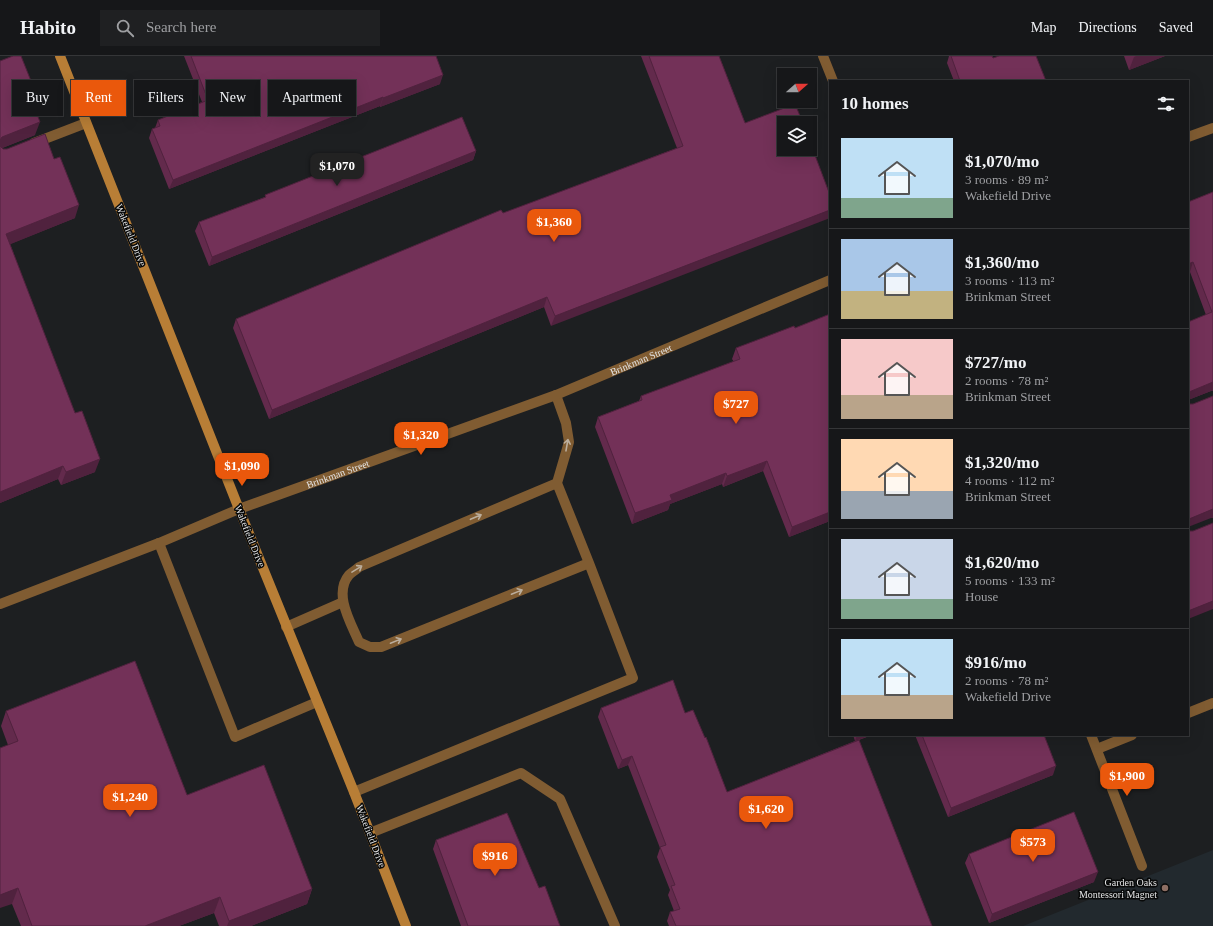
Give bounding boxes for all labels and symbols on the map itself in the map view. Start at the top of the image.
north arrow [777,68,817,108]
pin: $1,070 [304,153,370,187]
street label: Wakefield Drive [114,202,149,268]
pin: $1,360 [521,209,587,243]
street label: Brinkman Street [608,342,673,377]
pin: $727 [712,391,760,425]
pin: $1,320 [388,422,454,456]
one-way arrow [563,439,571,452]
pin: $1,090 [209,453,275,487]
street label: Brinkman Street [305,457,371,490]
street label: Wakefield Drive [233,503,268,569]
one-way arrow [470,513,482,520]
one-way arrow [351,565,363,573]
one-way arrow [511,588,523,595]
one-way arrow [390,636,402,644]
pin: $1,900 [1094,763,1160,797]
pin: $1,240 [97,784,163,818]
pin: $1,620 [733,796,799,830]
street label: Wakefield Drive [354,803,388,869]
pin: $573 [1009,829,1057,863]
pin: $916 [471,843,519,877]
place label: Garden Oaks Montessori Magnet [1079,877,1157,900]
marker: Garden Oaks Montessori Magnet [1160,883,1170,893]

